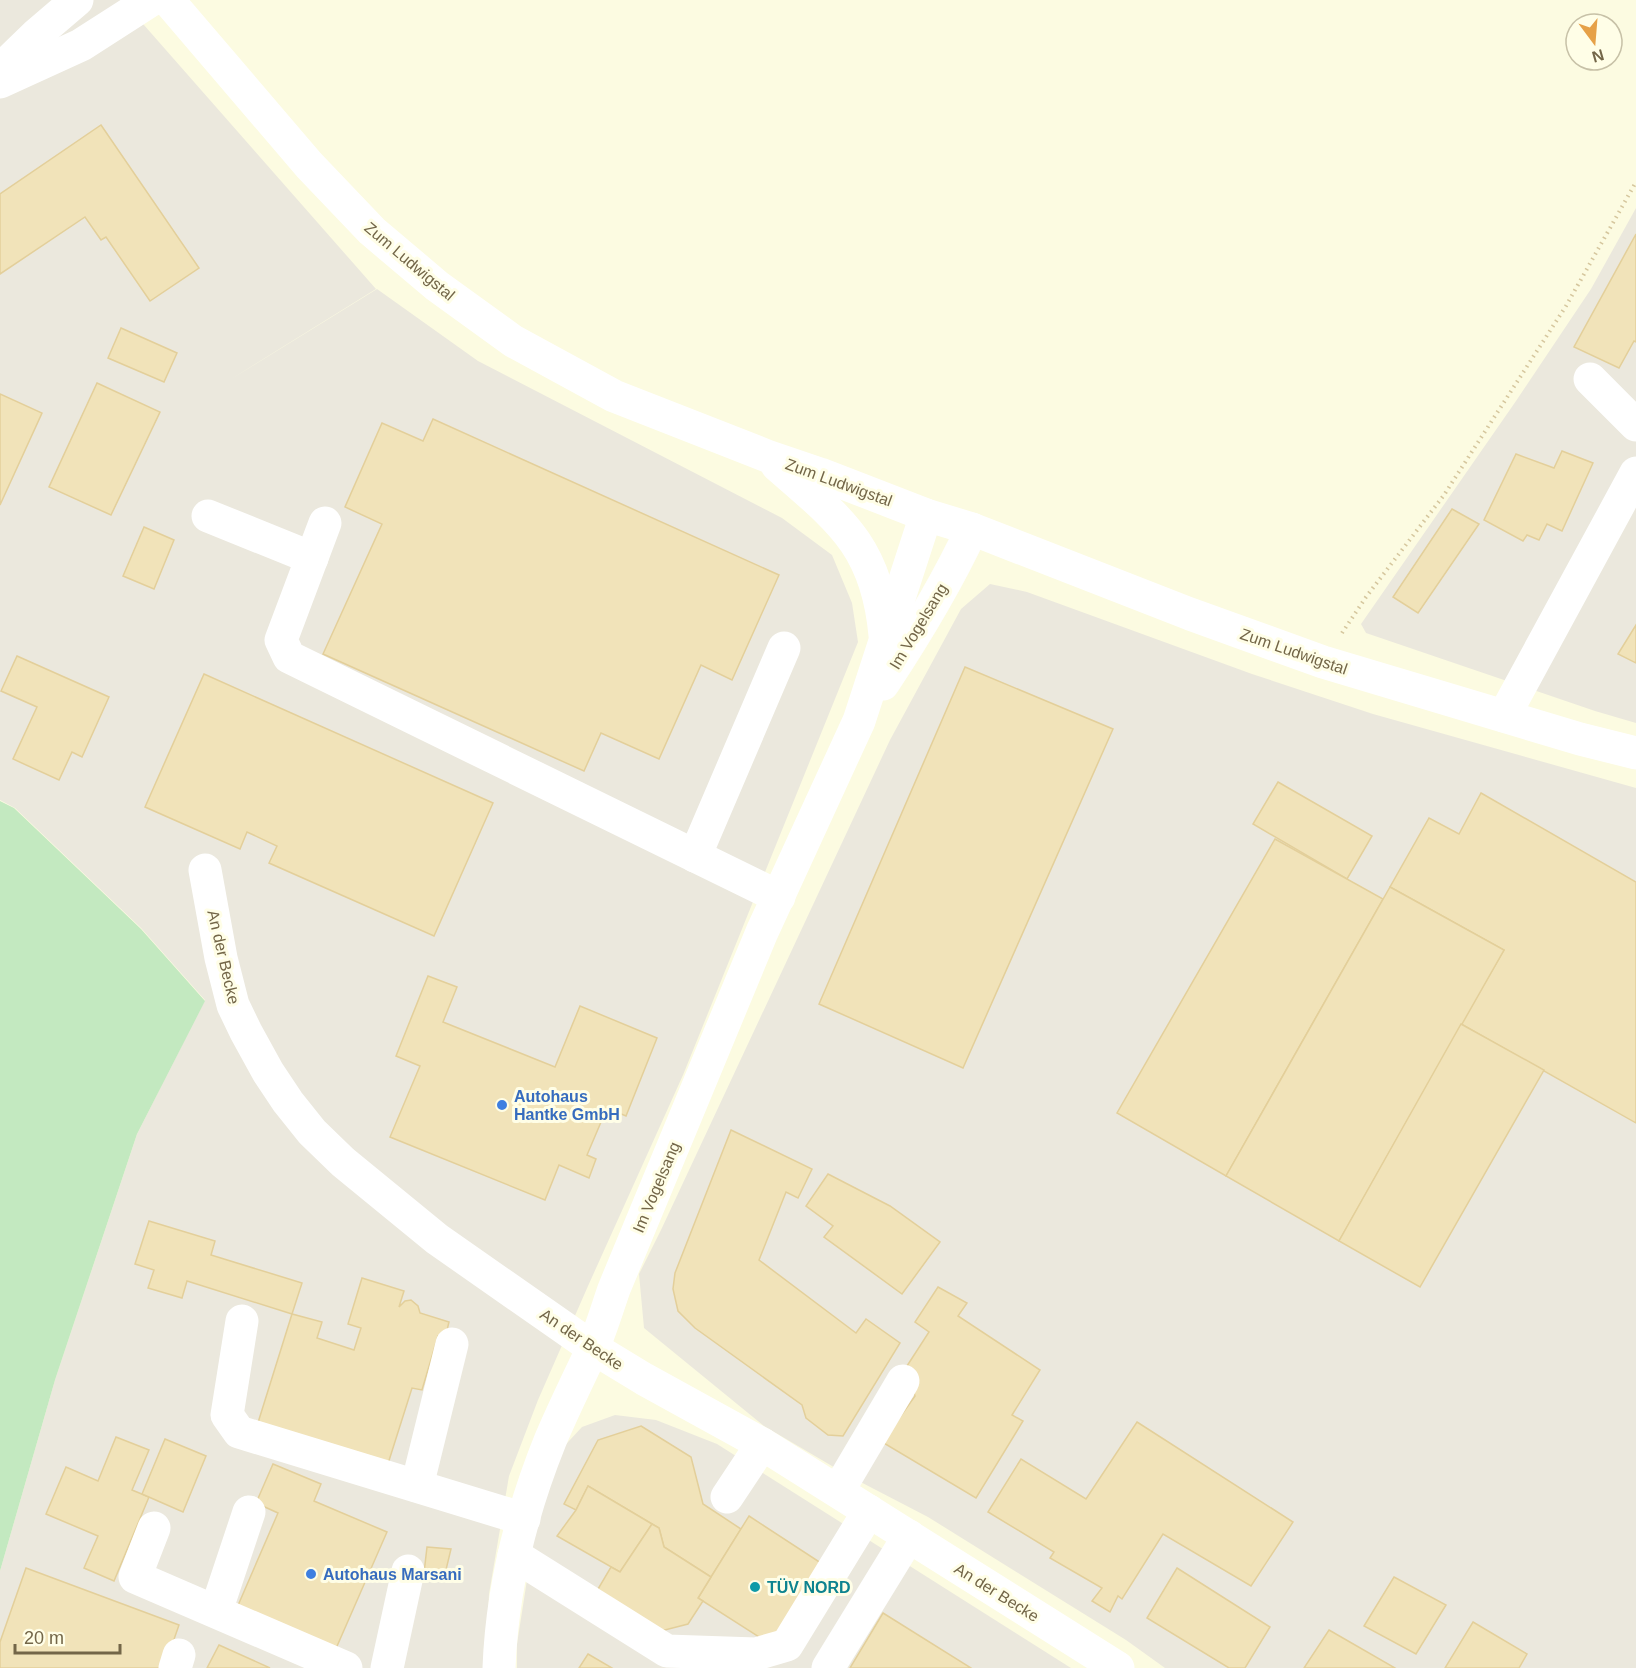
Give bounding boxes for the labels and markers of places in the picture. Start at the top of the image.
place label: Autohaus Hantke GmbH [514,1088,620,1123]
marker: Autohaus Hantke GmbH [495,1098,509,1112]
place label: Autohaus Marsani [323,1566,462,1583]
marker: Autohaus Marsani [304,1567,318,1581]
place label: TÜV NORD [767,1578,851,1596]
marker: TÜV NORD [748,1580,762,1594]

